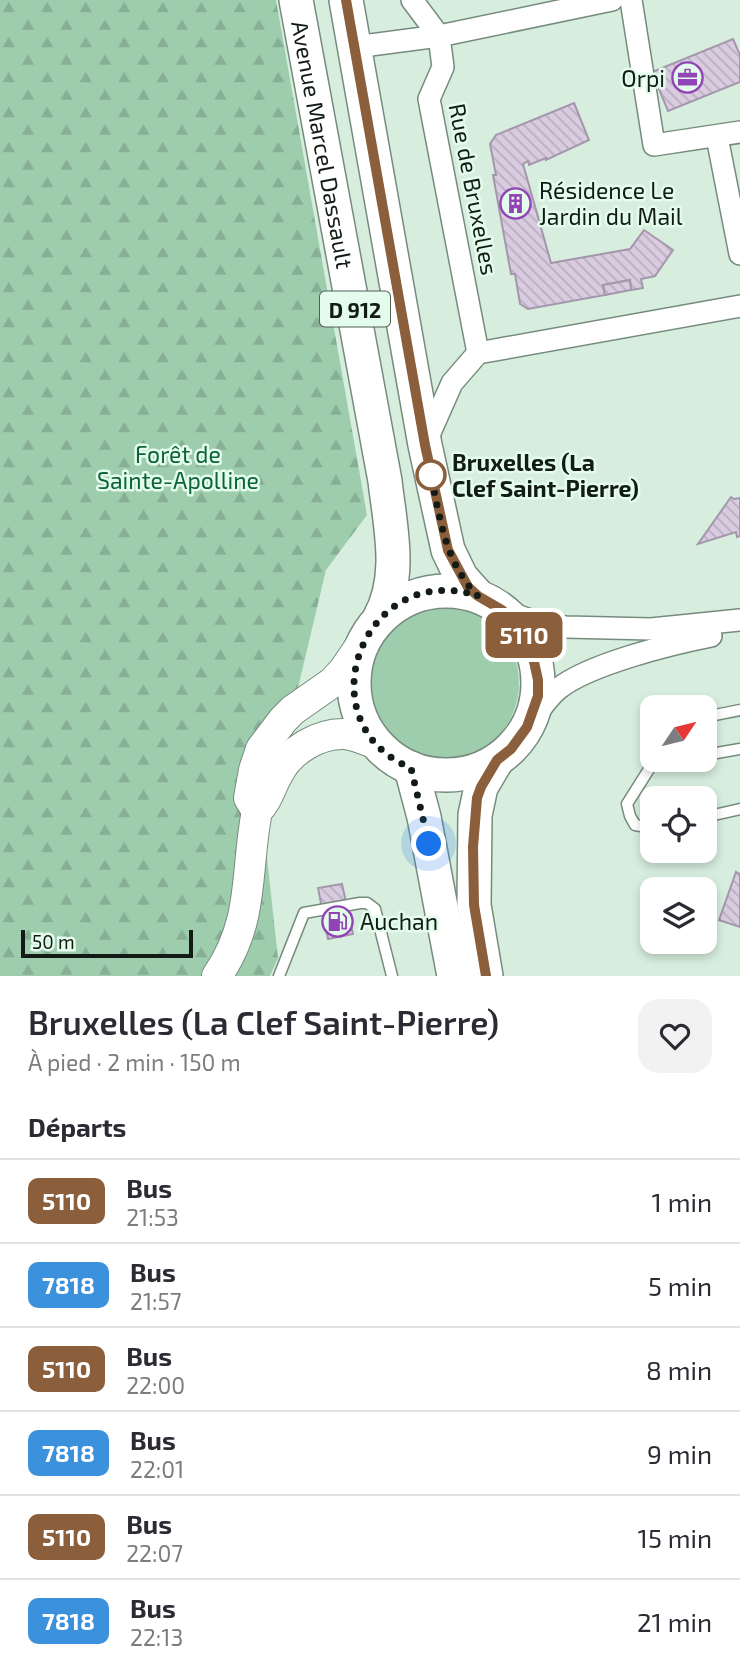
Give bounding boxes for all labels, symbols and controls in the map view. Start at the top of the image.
street label: Avenue Marcel Dassault [286,18,359,271]
office icon: Orpi [671,61,705,95]
place label: Orpi [621,64,665,92]
street label: Rue de Bruxelles [444,101,504,277]
place label: Résidence Le Jardin du Mail [539,176,683,230]
building icon: Résidence Le Jardin du Mail [499,186,533,220]
road number: D 912 [320,292,390,326]
park label: Forêt de Sainte-Apolline [97,440,259,494]
place label: Bruxelles (La Clef Saint-Pierre) [452,448,639,502]
marker: Bruxelles (La Clef Saint-Pierre) [416,460,446,490]
line badge: 5110 [475,612,573,658]
text: 5110 [499,620,549,649]
north arrow [640,695,718,772]
map controls [640,695,717,954]
button: locate [640,786,717,863]
your location [411,826,446,861]
button: layers [640,877,717,954]
fuel station icon: Auchan [320,904,354,938]
place label: Auchan [360,907,438,935]
scale bar [21,927,192,959]
text: 50 m [32,930,75,953]
button: heart [638,999,712,1073]
text: Bruxelles (La Clef Saint-Pierre) [28,1002,499,1042]
text: À pied · 2 min · 150 m [28,1048,241,1076]
text: Départs [28,1111,126,1142]
text: Bus [126,1172,172,1203]
text: 5110 [42,1186,91,1215]
text: 1 min [652,1186,712,1217]
text: 21:53 [126,1203,179,1231]
text: Bus [130,1256,176,1287]
text: 7818 [42,1270,95,1299]
text: 5 min [648,1270,712,1301]
text: 21:57 [130,1287,182,1315]
text: Bus [126,1340,172,1371]
text: 5110 [42,1354,91,1383]
text: 8 min [646,1354,712,1385]
text: 22:00 [126,1371,185,1399]
text: Bus [130,1424,176,1455]
text: 7818 [42,1438,95,1467]
text: 9 min [647,1438,712,1469]
text: 22:01 [130,1455,184,1483]
text: Bus [126,1508,172,1539]
text: 5110 [42,1522,91,1551]
text: 15 min [638,1522,712,1553]
text: 22:07 [126,1539,183,1567]
text: Bus [130,1592,176,1623]
text: 7818 [42,1606,95,1635]
text: 21 min [637,1606,712,1637]
text: 22:13 [130,1623,183,1651]

